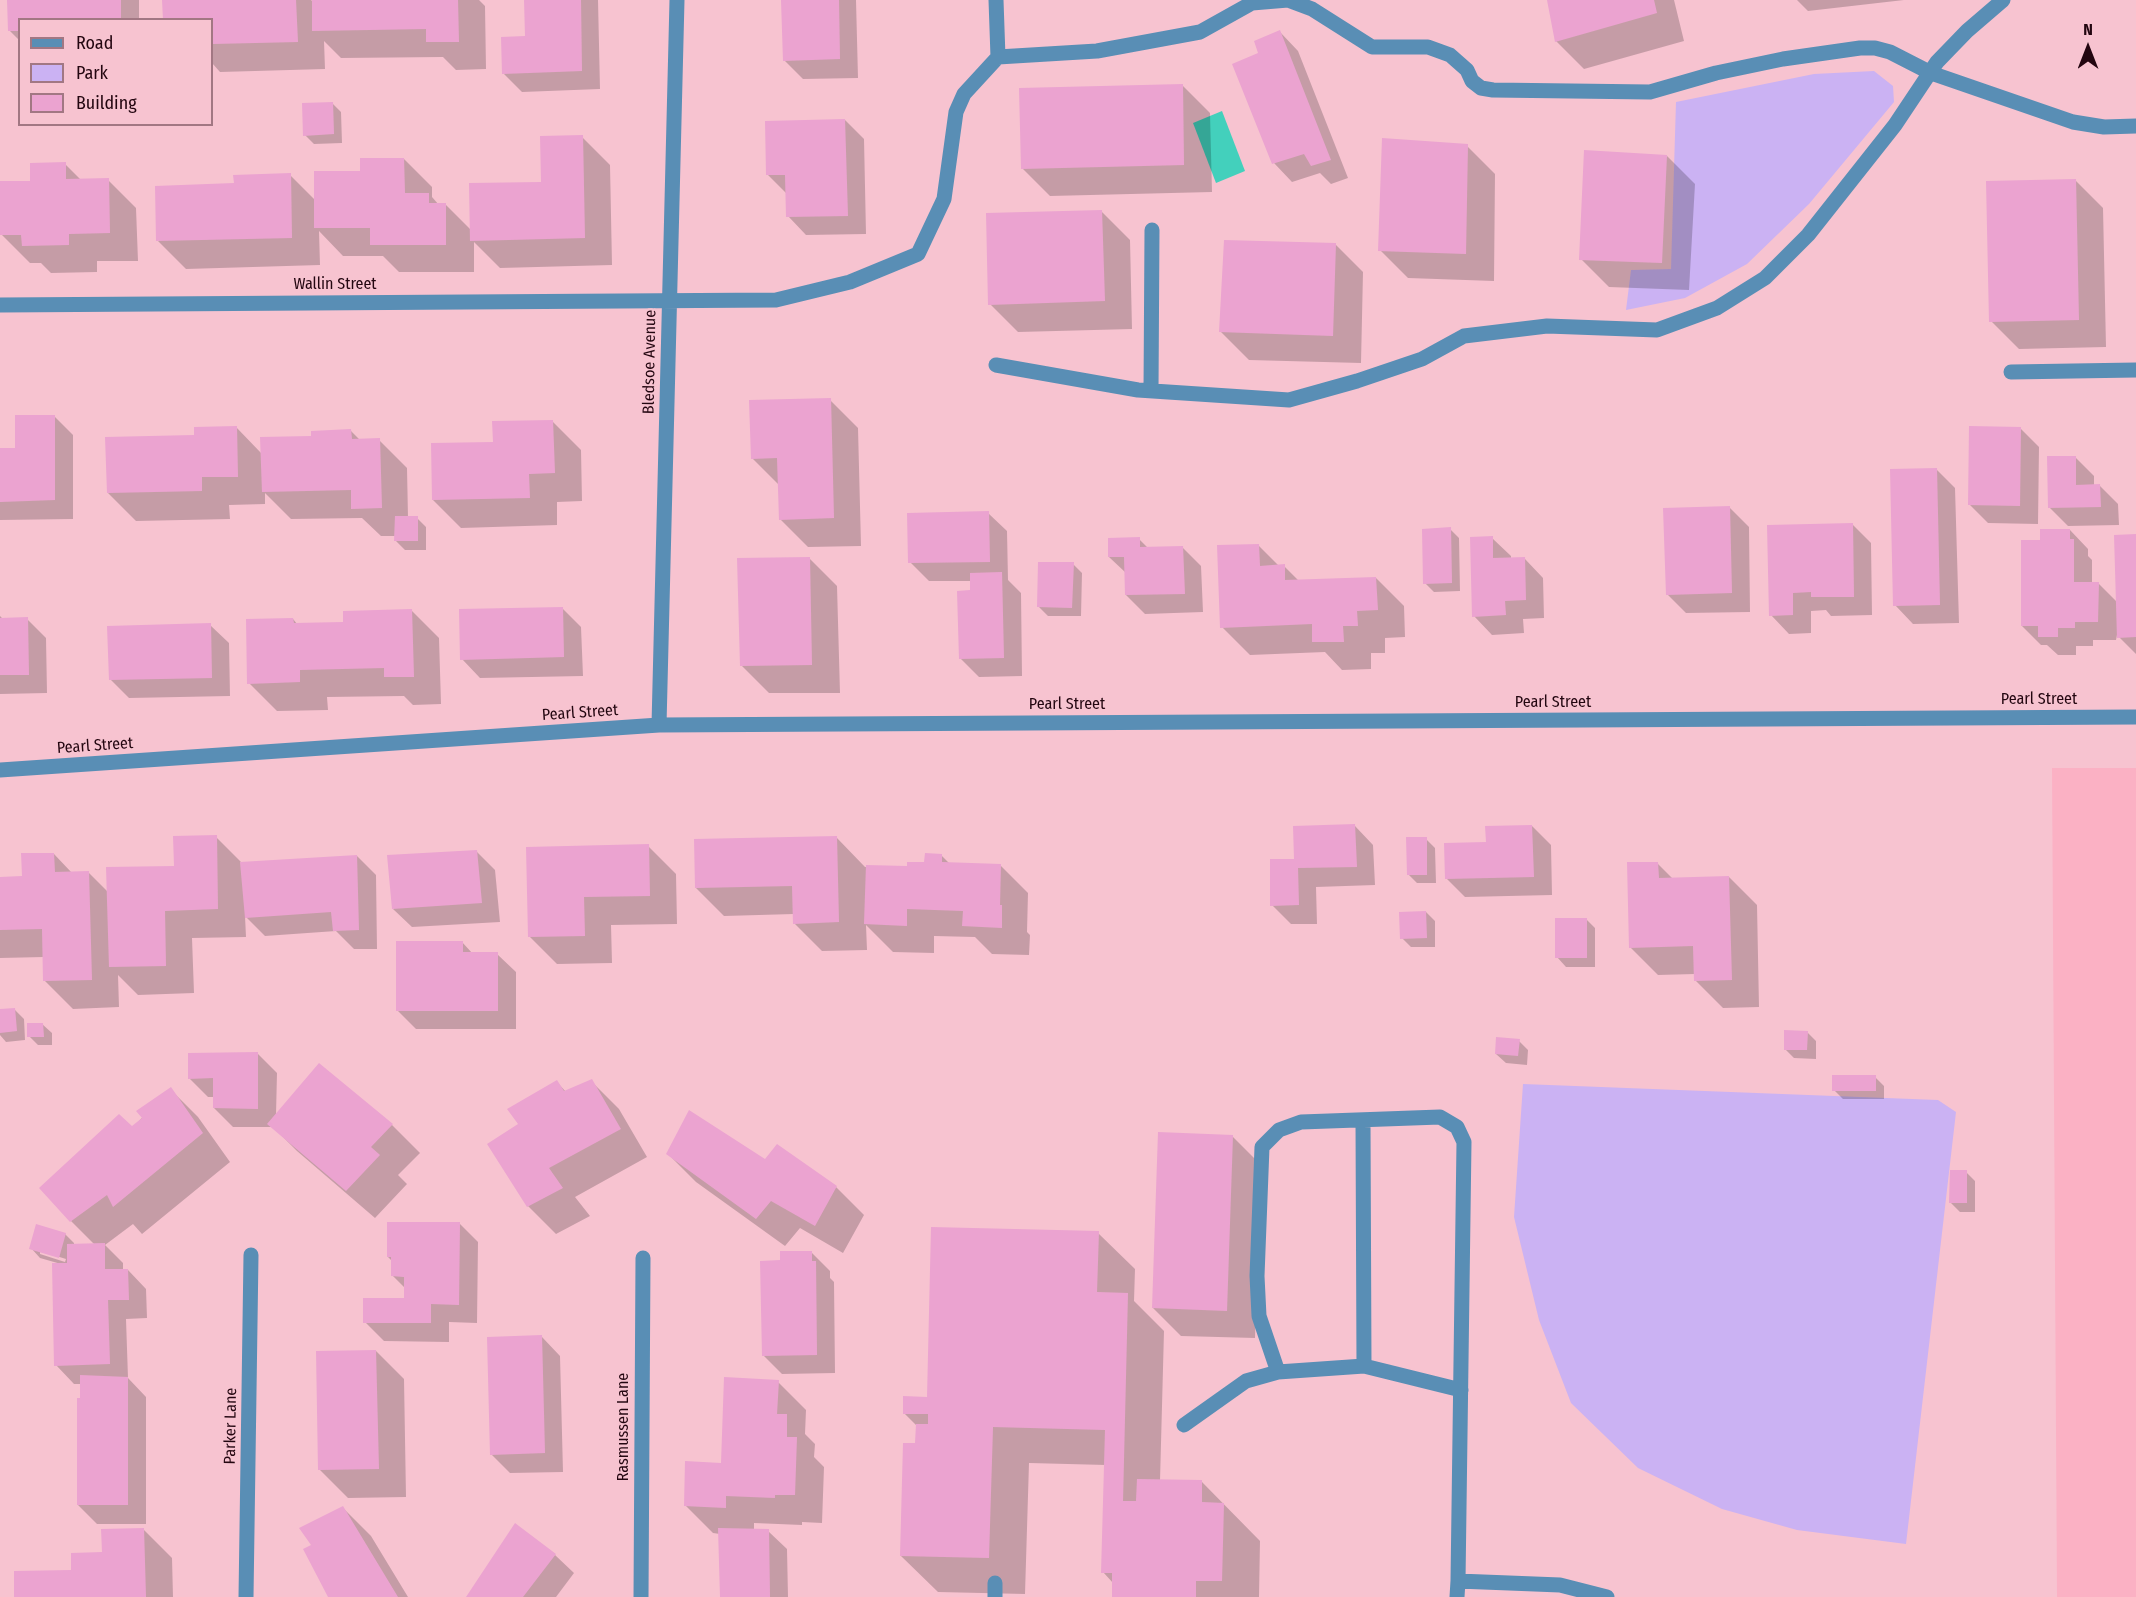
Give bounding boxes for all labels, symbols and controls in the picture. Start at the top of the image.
legend [18,18,213,126]
north arrow [2058,18,2118,78]
text: N [2083,20,2093,39]
text: Road [76,32,113,54]
text: Park [76,62,108,84]
text: Building [76,92,137,114]
street label: Wallin Street [293,275,377,295]
street label: Bledsoe Avenue [639,310,661,414]
street label: Pearl Street [2001,690,2077,710]
street label: Pearl Street [1515,693,1591,713]
street label: Pearl Street [1029,695,1105,715]
street label: Pearl Street [541,701,619,725]
street label: Pearl Street [56,734,134,758]
street label: Rasmussen Lane [614,1373,634,1481]
street label: Parker Lane [221,1388,241,1464]

